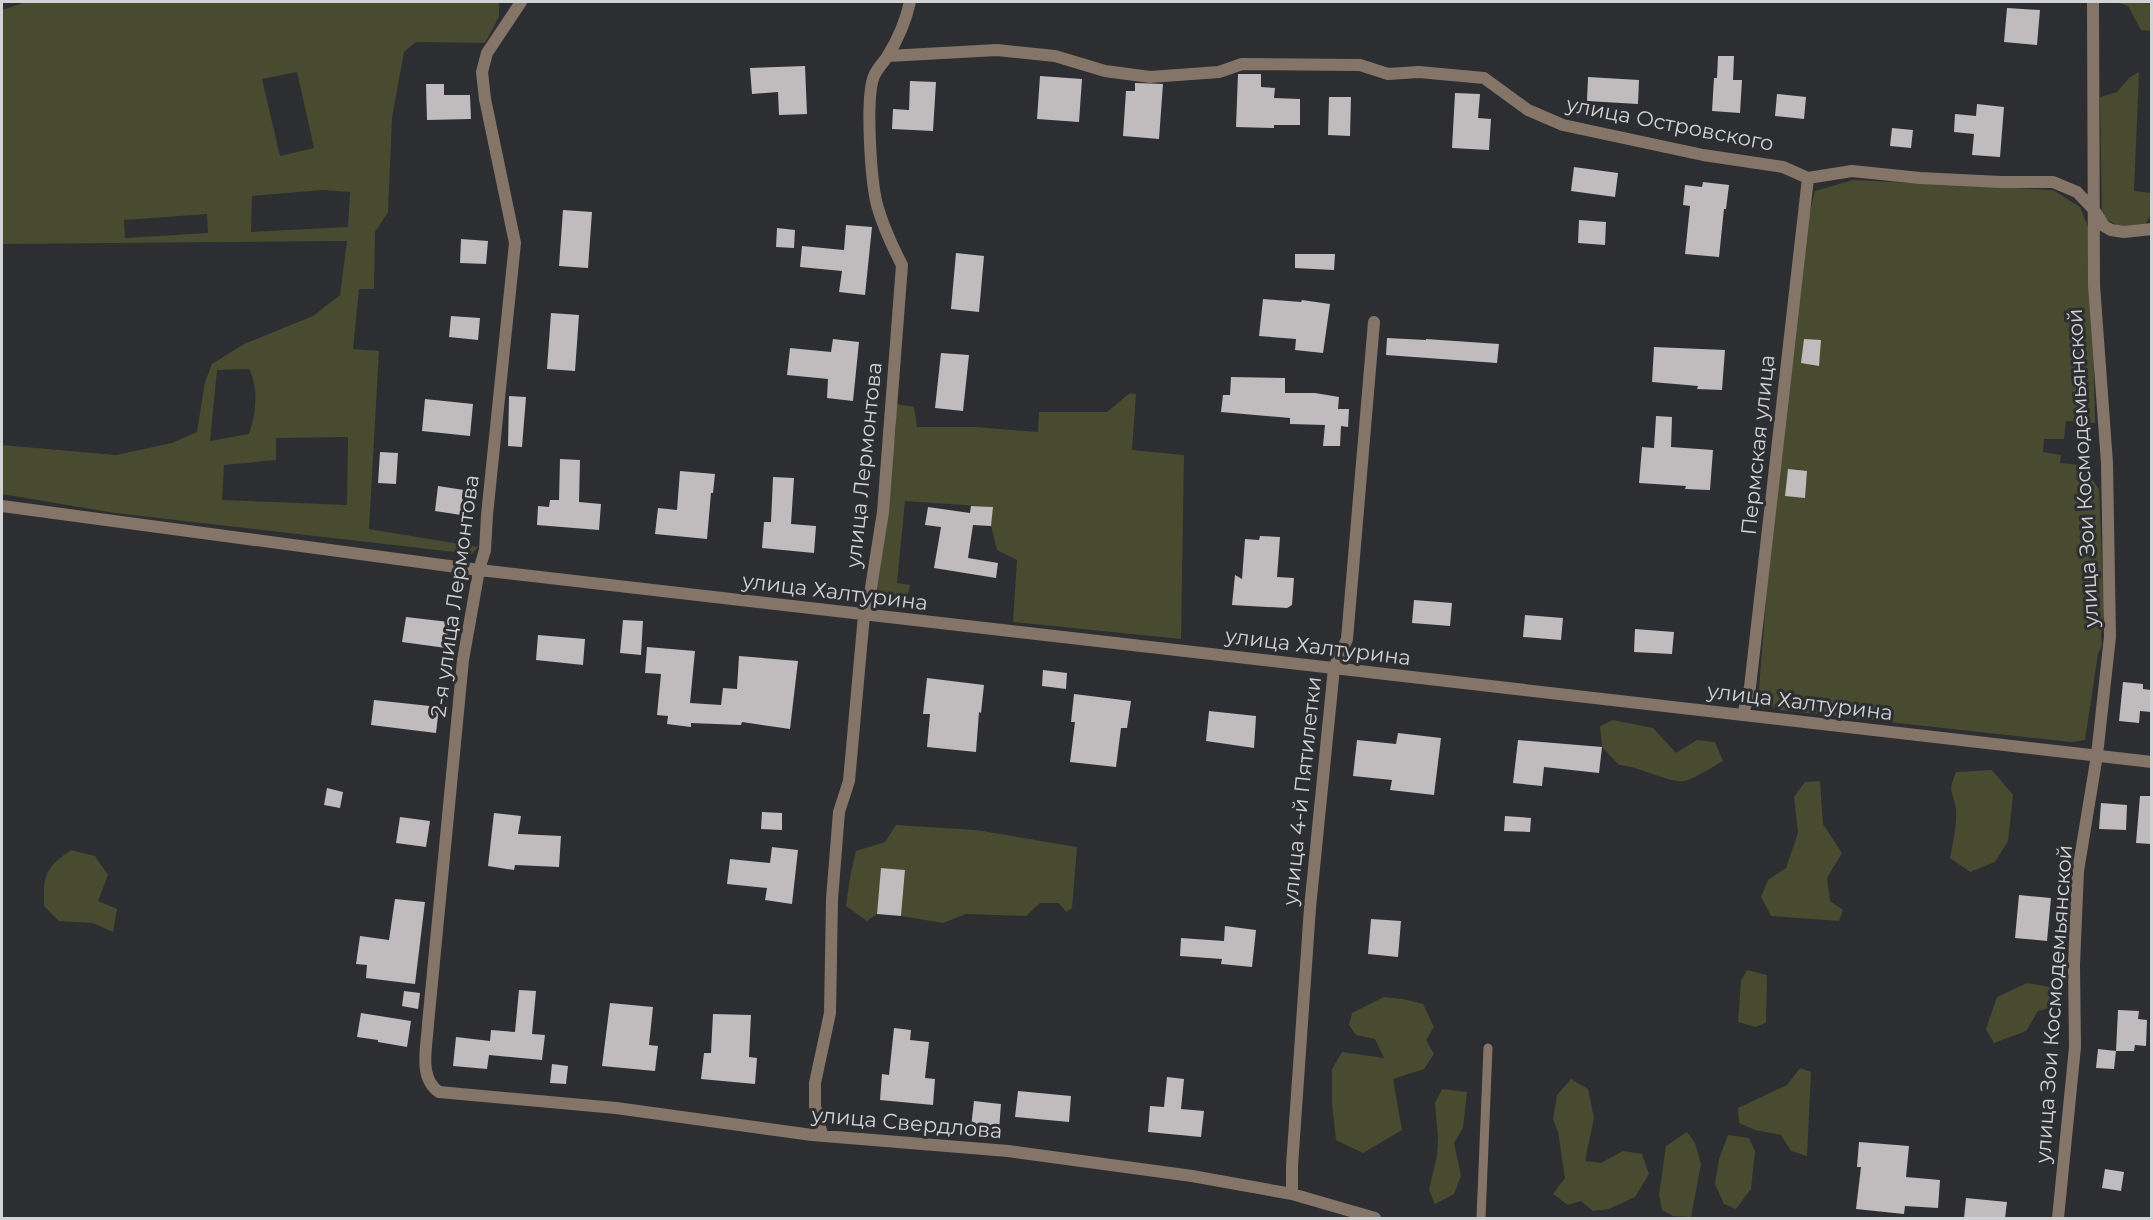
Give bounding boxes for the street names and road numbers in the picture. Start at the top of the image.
street label: улица Островского [1563,91,1776,156]
street label: улица Зои Космодемьянской [2062,308,2103,629]
street label: Пермская улица [1736,354,1779,536]
street label: улица Лермонтова [840,361,887,570]
street label: 2-я улица Лермонтова [425,473,484,719]
street label: улица Халтурина [740,568,929,615]
street label: улица Халтурина [1223,623,1412,670]
street label: улица 4-й Пятилетки [1277,675,1326,908]
street label: улица Халтурина [1705,678,1894,725]
street label: улица Зои Космодемьянской [2030,844,2077,1165]
street label: улица Свердлова [810,1102,1004,1143]

